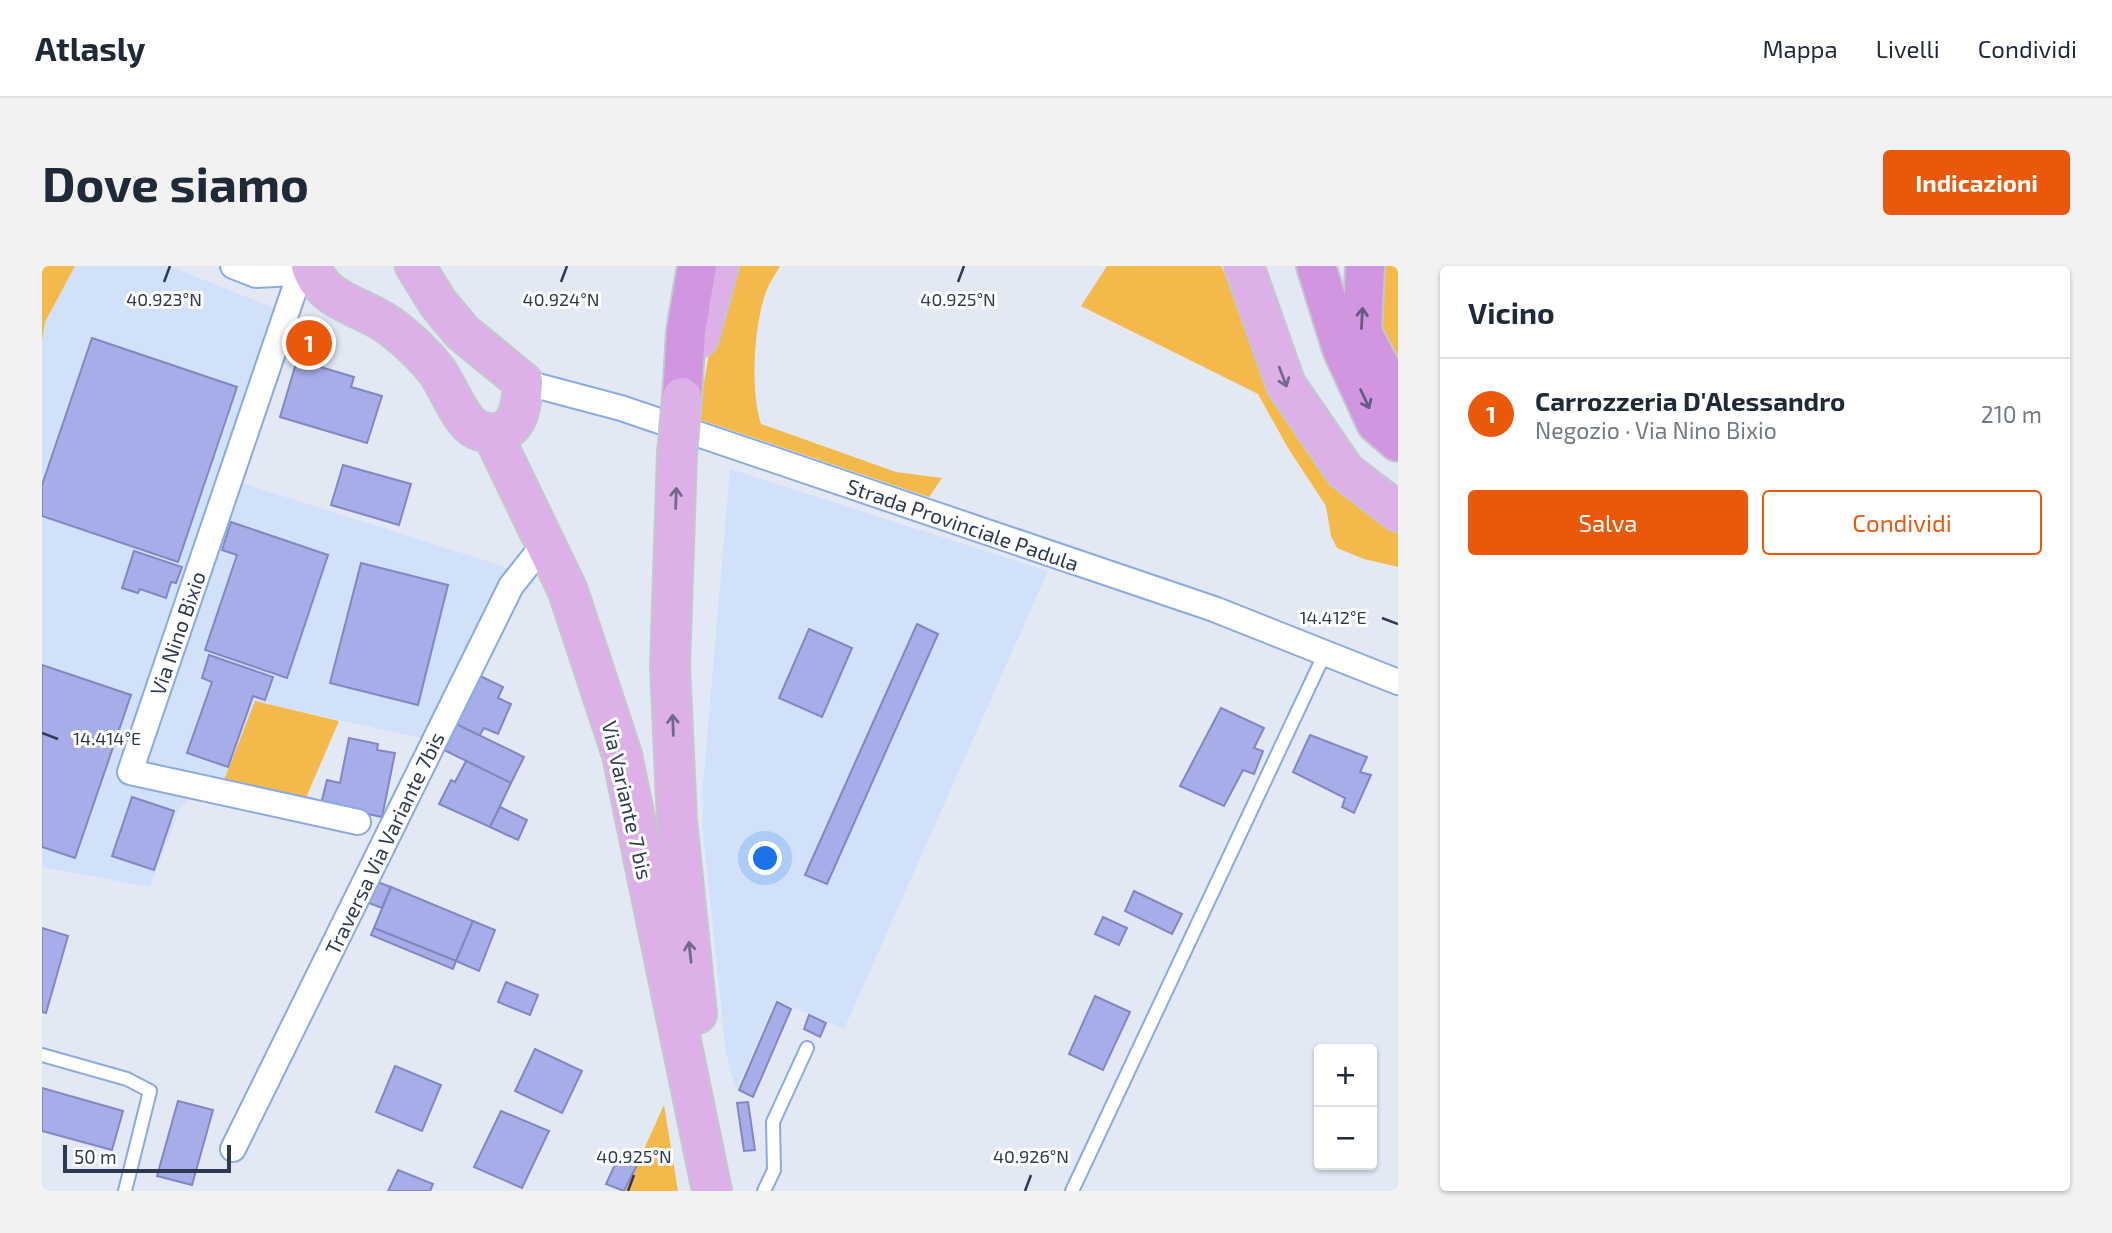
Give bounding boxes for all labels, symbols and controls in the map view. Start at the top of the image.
text: Atlasly [35,28,145,68]
text: Mappa [1762,34,1838,63]
text: Livelli [1876,34,1940,63]
text: Condividi [1978,34,2077,63]
button: Indicazioni [1883,150,2070,215]
text: Dove siamo [42,153,309,212]
text: 40.923°N [126,288,202,310]
text: 40.924°N [523,288,599,310]
text: 40.925°N [920,288,996,310]
text: Vicino [1468,294,1555,330]
one-way arrow [1356,306,1369,329]
pin: 1 [286,317,332,369]
one-way arrow [1278,365,1291,387]
text: Carrozzeria D'Alessandro [1535,385,1845,416]
one-way arrow [1359,387,1372,409]
text: 1 [1486,400,1496,428]
text: 210 m [1981,400,2042,428]
text: Negozio · Via Nino Bixio [1535,416,1777,444]
street label: Strada Provinciale Padula [844,473,1082,575]
one-way arrow [669,487,682,510]
button: Salva [1468,490,1748,555]
button: Condividi [1762,490,2042,555]
street label: Via Nino Bixio [144,568,210,698]
text: 14.412°E [1299,606,1367,628]
one-way arrow [666,714,679,737]
street label: Via Variante 7 bis [598,718,658,882]
text: 14.414°E [73,727,141,749]
street label: Traversa Via Variante 7bis [319,728,449,958]
your location [748,841,782,875]
one-way arrow [684,941,697,964]
map controls [1314,1044,1377,1170]
button: + [1314,1044,1377,1107]
button: − [1314,1107,1377,1170]
scale bar [63,1142,231,1174]
text: 50 m [74,1145,117,1168]
text: 40.925°N [596,1145,672,1167]
text: 40.926°N [993,1145,1069,1167]

